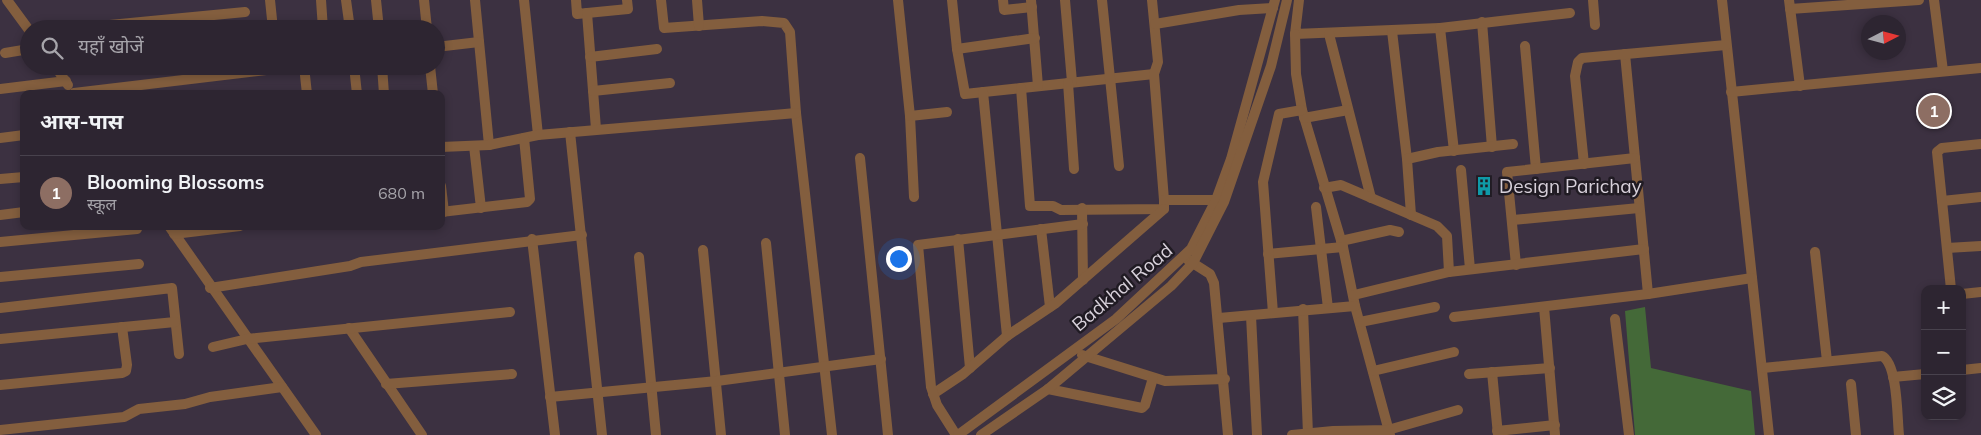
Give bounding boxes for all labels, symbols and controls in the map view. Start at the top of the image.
north arrow [1861,15,1906,60]
search box [20,20,445,75]
icon: search [38,34,66,62]
text: यहाँ खोजें [78,34,144,58]
pin: 1 [1918,92,1950,130]
text: आस-पास [40,108,123,134]
text: Blooming Blossoms [87,170,264,194]
place label: Design Parichay [1499,174,1642,198]
building icon: Design Parichay [1473,175,1495,197]
text: 1 [51,183,61,203]
text: 680 m [378,183,425,203]
text: स्कूल [87,194,116,214]
street label: Badkhal Road [1067,238,1177,336]
your location [886,246,912,272]
map controls [1921,285,1966,420]
button: + [1921,285,1966,330]
button: − [1921,330,1966,375]
button: layers [1921,375,1966,420]

